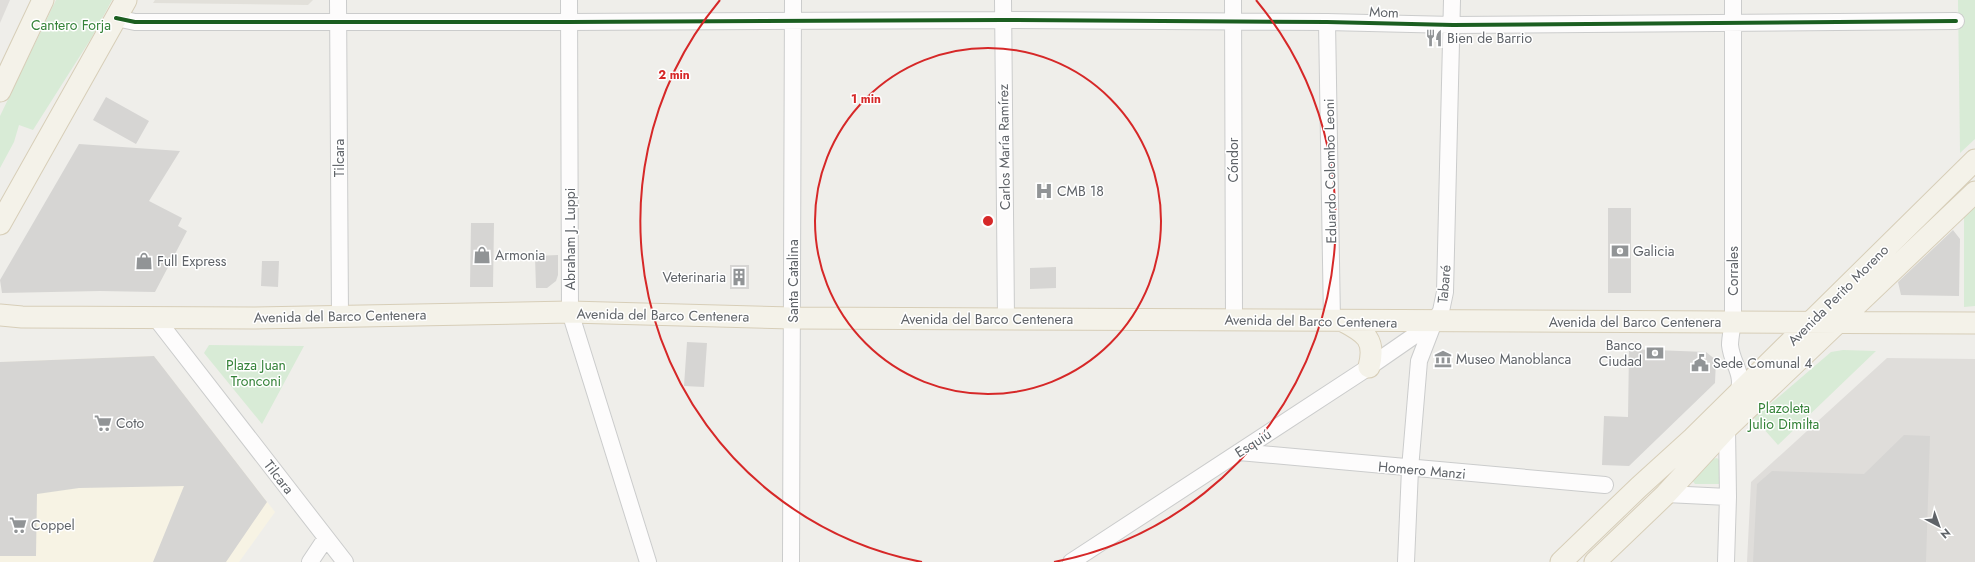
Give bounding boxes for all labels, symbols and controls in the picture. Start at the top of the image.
street label: Mom [1369,1,1399,23]
park label: Cantero Forja [31,15,111,35]
restaurant icon: Bien de Barrio [1424,28,1444,48]
place label: Bien de Barrio [1447,28,1532,48]
text: 2 min [658,66,690,84]
street label: Carlos María Ramírez [993,83,1015,210]
text: 1 min [851,90,881,108]
street label: Eduardo Colombo Leoni [1319,98,1341,244]
street label: Cóndor [1223,137,1243,183]
street label: Tilcara [329,139,349,177]
hospital icon: CMB 18 [1034,181,1054,201]
place label: CMB 18 [1057,181,1104,201]
street label: Abraham J. Luppi [560,188,580,290]
centre of rings [981,214,995,228]
street label: Santa Catalina [783,239,803,323]
street label: Avenida Perito Moreno [1783,240,1893,350]
bank icon: Galicia [1610,241,1630,261]
place label: Galicia [1633,241,1675,261]
shop icon: Armonia [472,245,492,265]
place label: Armonia [495,245,545,265]
street label: Corrales [1723,246,1743,296]
shop icon: Full Express [134,251,154,271]
place label: Full Express [157,251,227,271]
street label: Tabaré [1432,264,1456,304]
place label: Veterinaria [662,267,726,287]
building icon: Veterinaria [729,267,749,287]
street label: Avenida del Barco Centenera [576,303,750,327]
street label: Avenida del Barco Centenera [253,304,427,328]
street label: Avenida del Barco Centenera [901,309,1073,329]
street label: Avenida del Barco Centenera [1224,309,1398,333]
street label: Avenida del Barco Centenera [1549,312,1721,332]
place label: Banco Ciudad [1599,335,1642,371]
bank icon: Banco Ciudad [1645,343,1665,363]
museum icon: Museo Manoblanca [1433,349,1453,369]
place label: Museo Manoblanca [1456,349,1571,369]
public building icon: Sede Comunal 4 [1690,353,1710,373]
place label: Sede Comunal 4 [1713,353,1812,373]
park label: Plaza Juan Tronconi [226,355,286,391]
park label: Plazoleta Julio Dimilta [1747,398,1819,434]
supermarket icon: Coto [93,413,113,433]
place label: Coto [116,413,145,433]
street label: Esquiú [1231,424,1275,462]
street label: Tilcara [259,456,299,498]
street label: Homero Manzi [1377,456,1467,484]
north arrow [1919,506,1959,546]
supermarket icon: Coppel [8,515,28,535]
place label: Coppel [31,515,75,535]
text: N [1937,525,1954,542]

